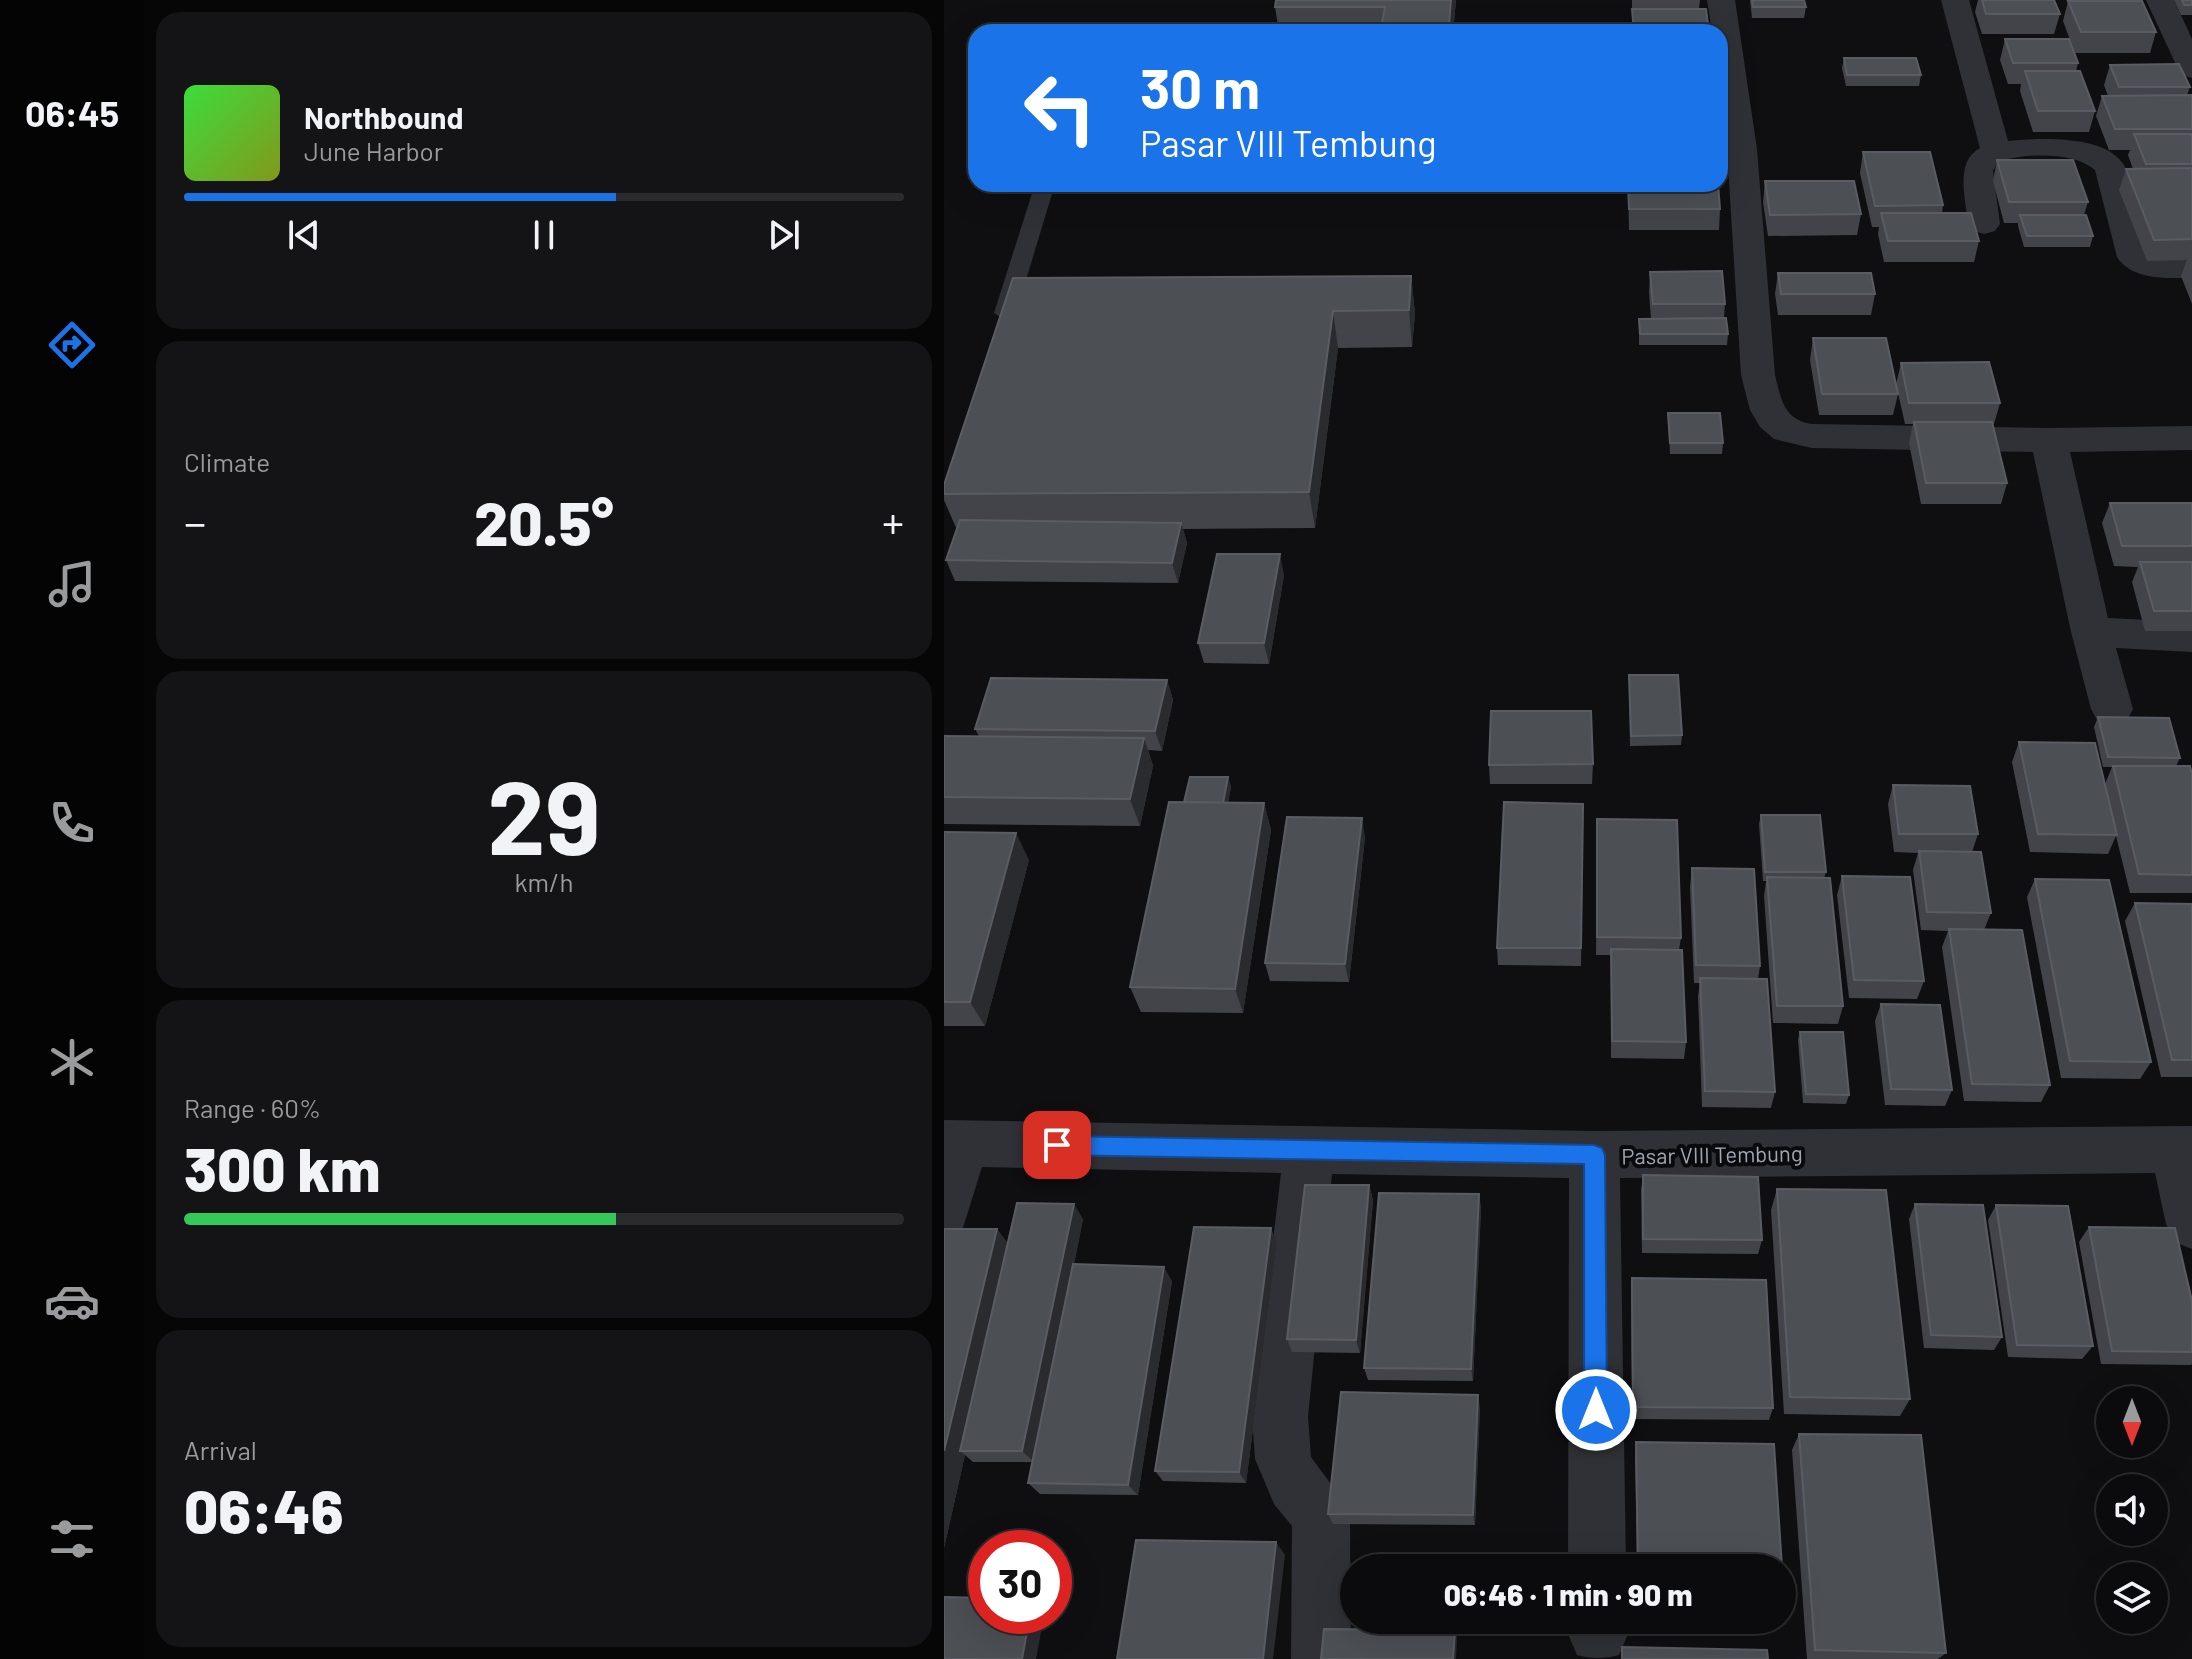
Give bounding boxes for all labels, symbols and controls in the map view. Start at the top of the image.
text: 30 m [1140,53,1260,120]
icon: left [1008,56,1112,160]
text: 06:45 [25,91,119,134]
text: Northbound [304,99,463,135]
text: Pasar VIII Tembung [1140,121,1437,164]
text: June Harbor [304,135,443,166]
icon: previous [282,213,326,257]
icon: pause [522,213,566,257]
icon: next [762,213,806,257]
icon: directions [44,317,100,373]
text: Climate [184,446,270,477]
text: 20.5° [474,486,614,558]
text: − [184,495,206,548]
text: + [882,495,904,548]
icon: music [44,556,100,612]
text: 29 [487,751,601,876]
icon: phone [44,795,100,851]
text: km/h [515,866,573,897]
icon: climate [44,1034,100,1090]
text: Range · 60% [184,1092,321,1123]
pin [1023,1111,1091,1179]
icon: arrive [1035,1123,1079,1167]
text: 300 km [184,1132,381,1204]
street label: Pasar VIII Tembung [1621,1139,1803,1169]
icon: car [44,1273,100,1329]
position arrow [1554,1368,1638,1452]
north arrow [2096,1386,2168,1458]
map controls [2096,1386,2168,1634]
text: Arrival [184,1434,257,1465]
text: 06:46 [184,1474,343,1546]
button: sound [2096,1474,2168,1546]
icon: filters [44,1511,100,1567]
speed limit sign: 30 [968,1530,1072,1634]
button: layers [2096,1562,2168,1634]
text: 06:46 · 1 min · 90 m [1444,1576,1692,1612]

